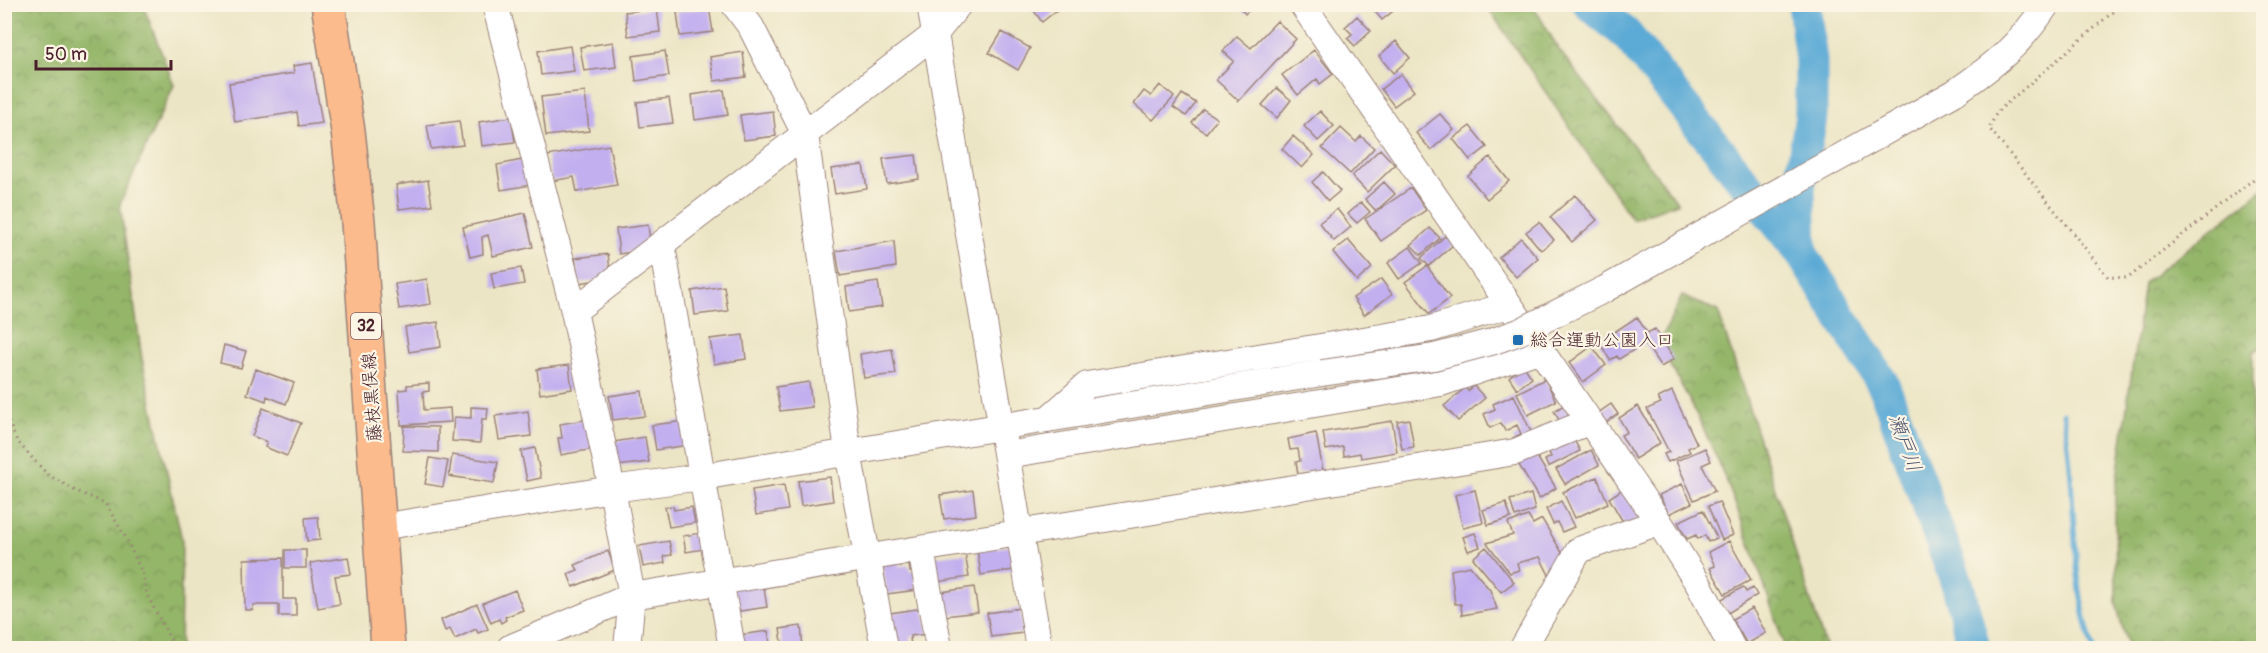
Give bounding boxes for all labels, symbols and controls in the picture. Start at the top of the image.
scale bar [36,33,171,71]
text: 50 m [45,43,87,66]
road number: 32 [351,313,381,339]
place label: 総合運動公園入口 [1530,329,1674,352]
marker: 総合運動公園入口 [1511,333,1525,347]
street label: 藤枝黒俣線 [357,351,387,443]
water label: 瀬戸川 [1883,411,1927,475]

